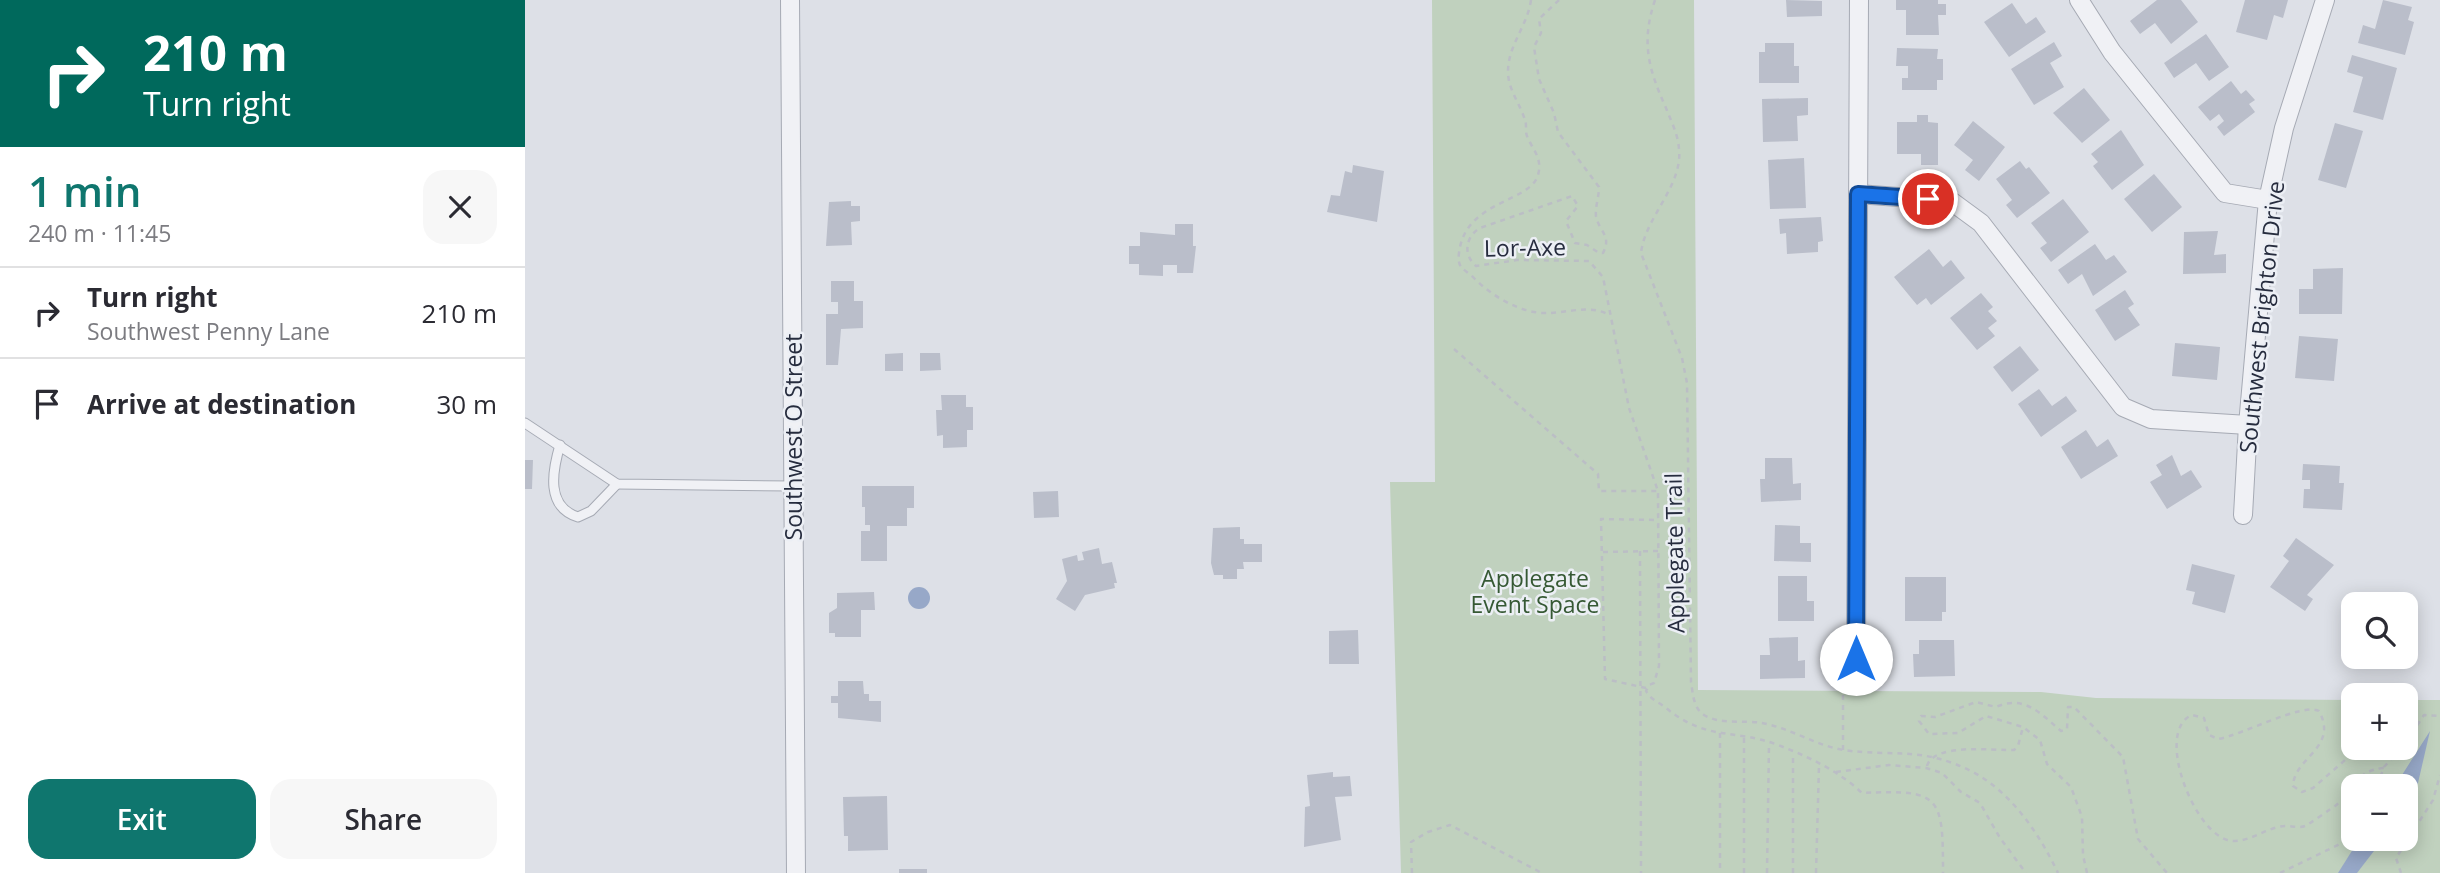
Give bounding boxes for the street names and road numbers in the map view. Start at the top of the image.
street label: Southwest Brighton Drive [2231,179,2291,455]
street label: Lor-Axe [1484,230,1566,264]
street label: Southwest O Street [777,334,809,540]
street label: Applegate Trail [1657,473,1691,633]

